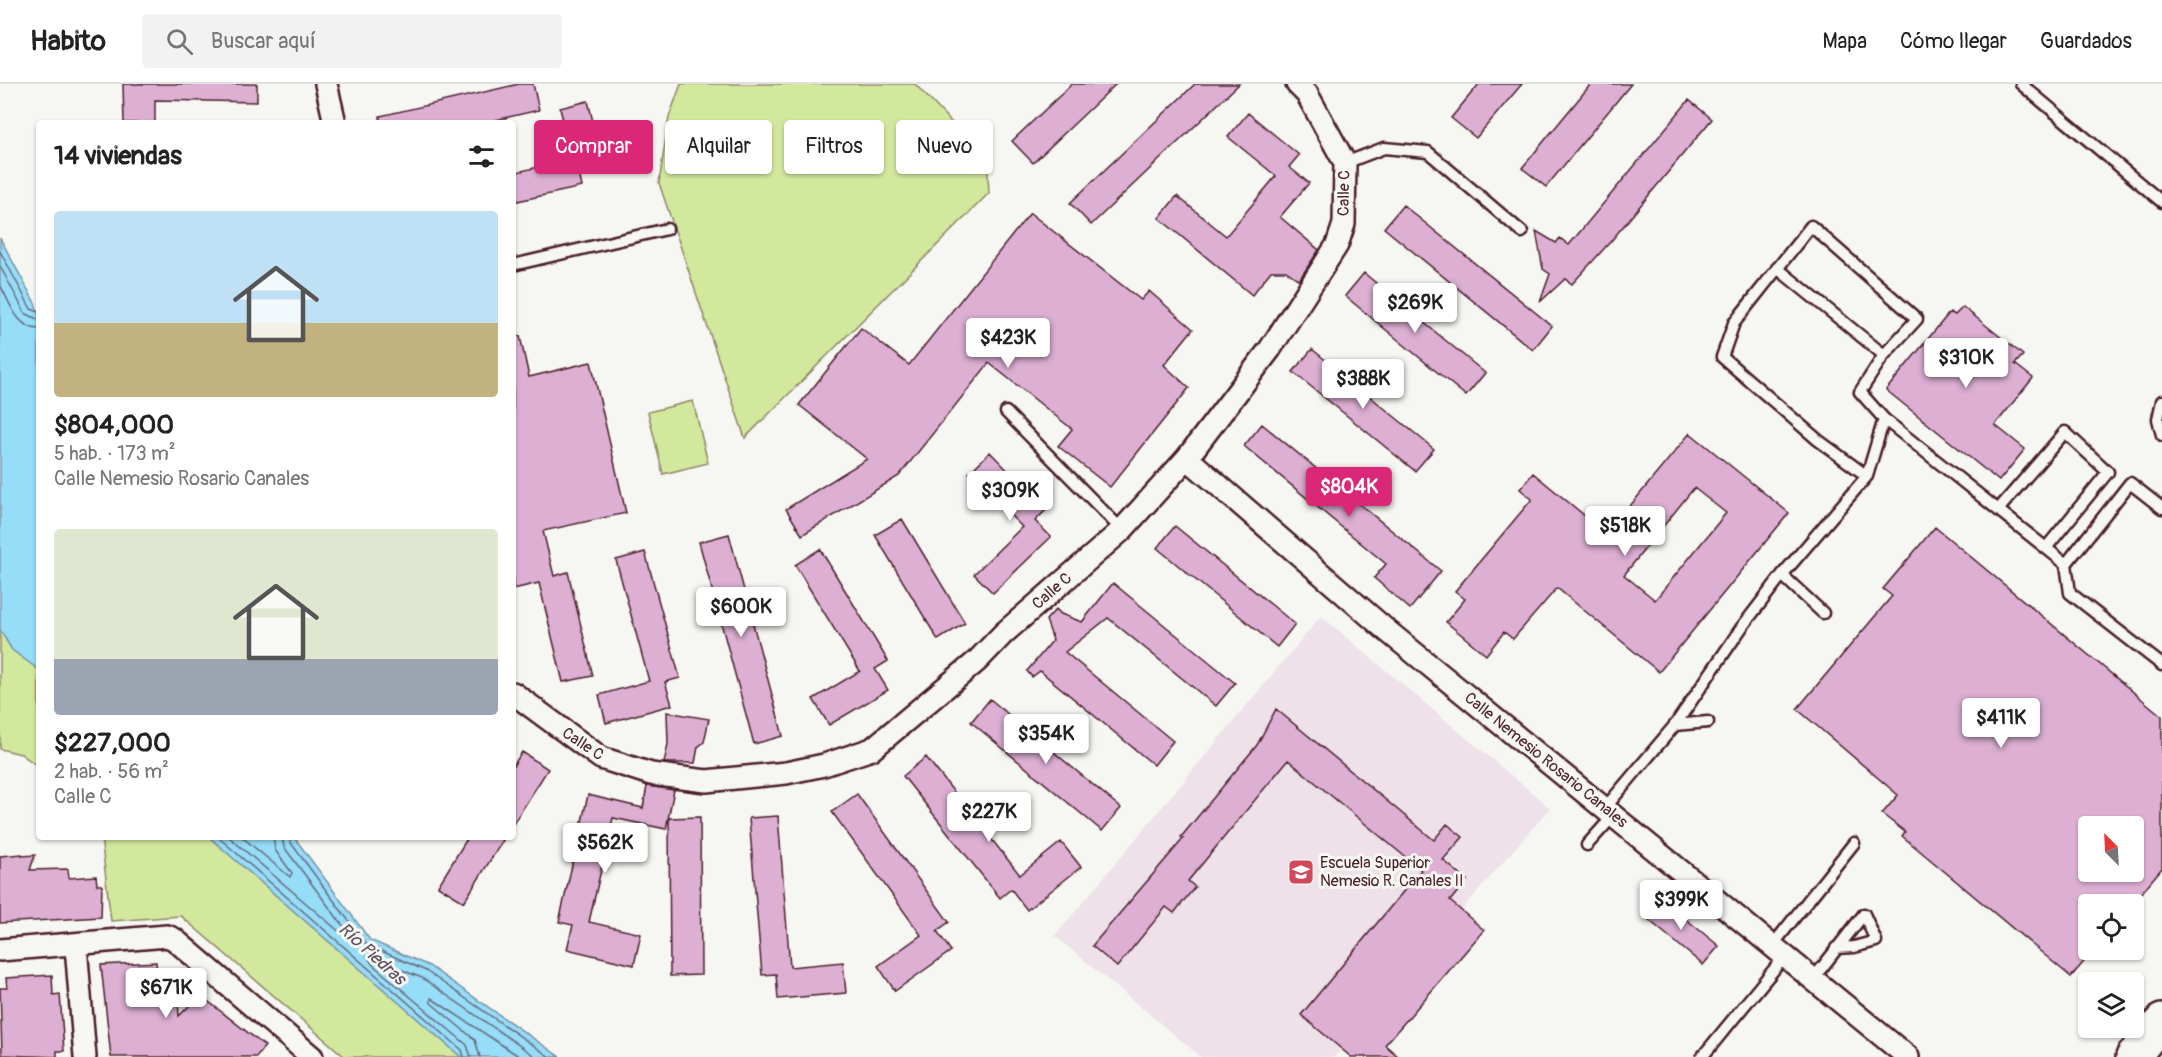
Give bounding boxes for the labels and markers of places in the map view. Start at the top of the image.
pin: $269K [1373,283,1457,334]
pin: $423K [966,318,1050,369]
pin: $310K [1924,338,2008,389]
pin: $388K [1321,359,1405,410]
pin: $804K [1307,467,1391,518]
pin: $309K [968,471,1052,522]
pin: $518K [1583,506,1667,557]
pin: $600K [699,587,783,638]
pin: $411K [1959,698,2043,749]
pin: $354K [1004,714,1088,765]
pin: $227K [947,792,1031,843]
pin: $562K [563,823,647,874]
place label: Escuela Superior Nemesio R. Canales II [1320,853,1464,891]
school or university icon: Escuela Superior Nemesio R. Canales II [1286,857,1316,887]
pin: $399K [1639,880,1723,931]
pin: $671K [124,968,208,1019]

